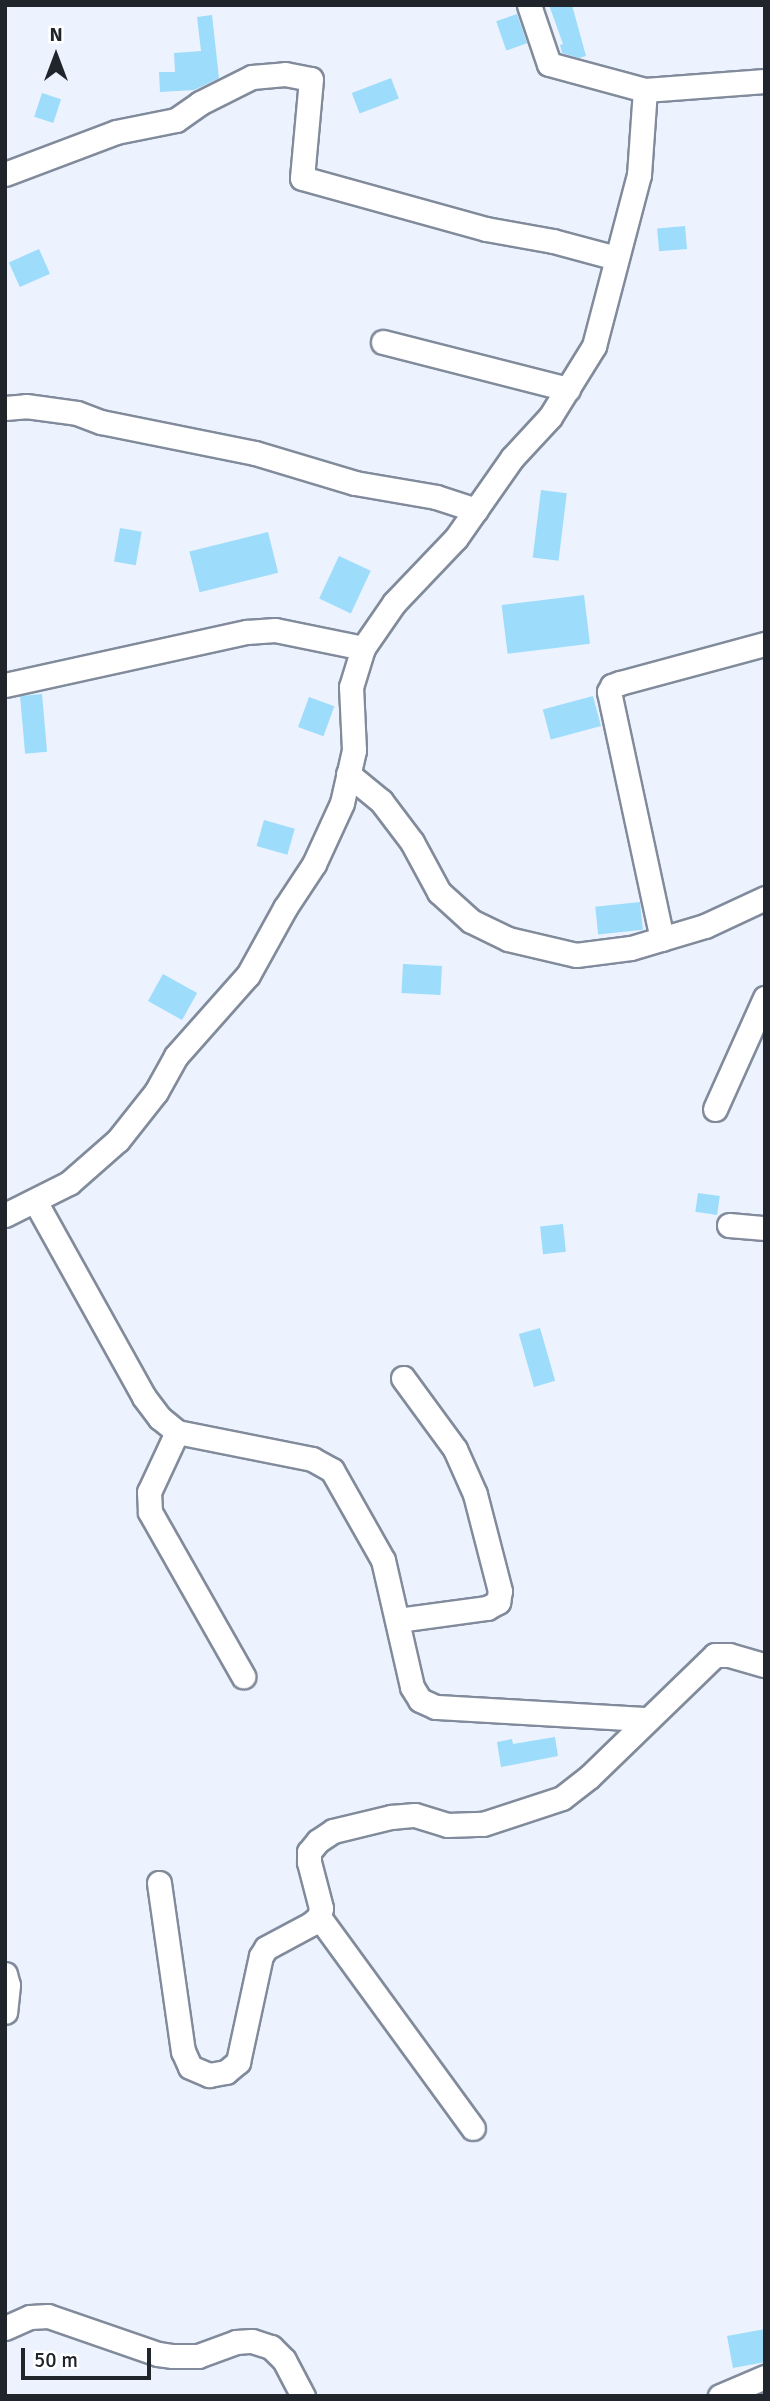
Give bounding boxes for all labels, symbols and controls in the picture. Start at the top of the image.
north arrow [21,21,91,91]
text: N [49,23,63,47]
scale bar [24,2334,154,2378]
text: 50 m [34,2347,78,2373]

